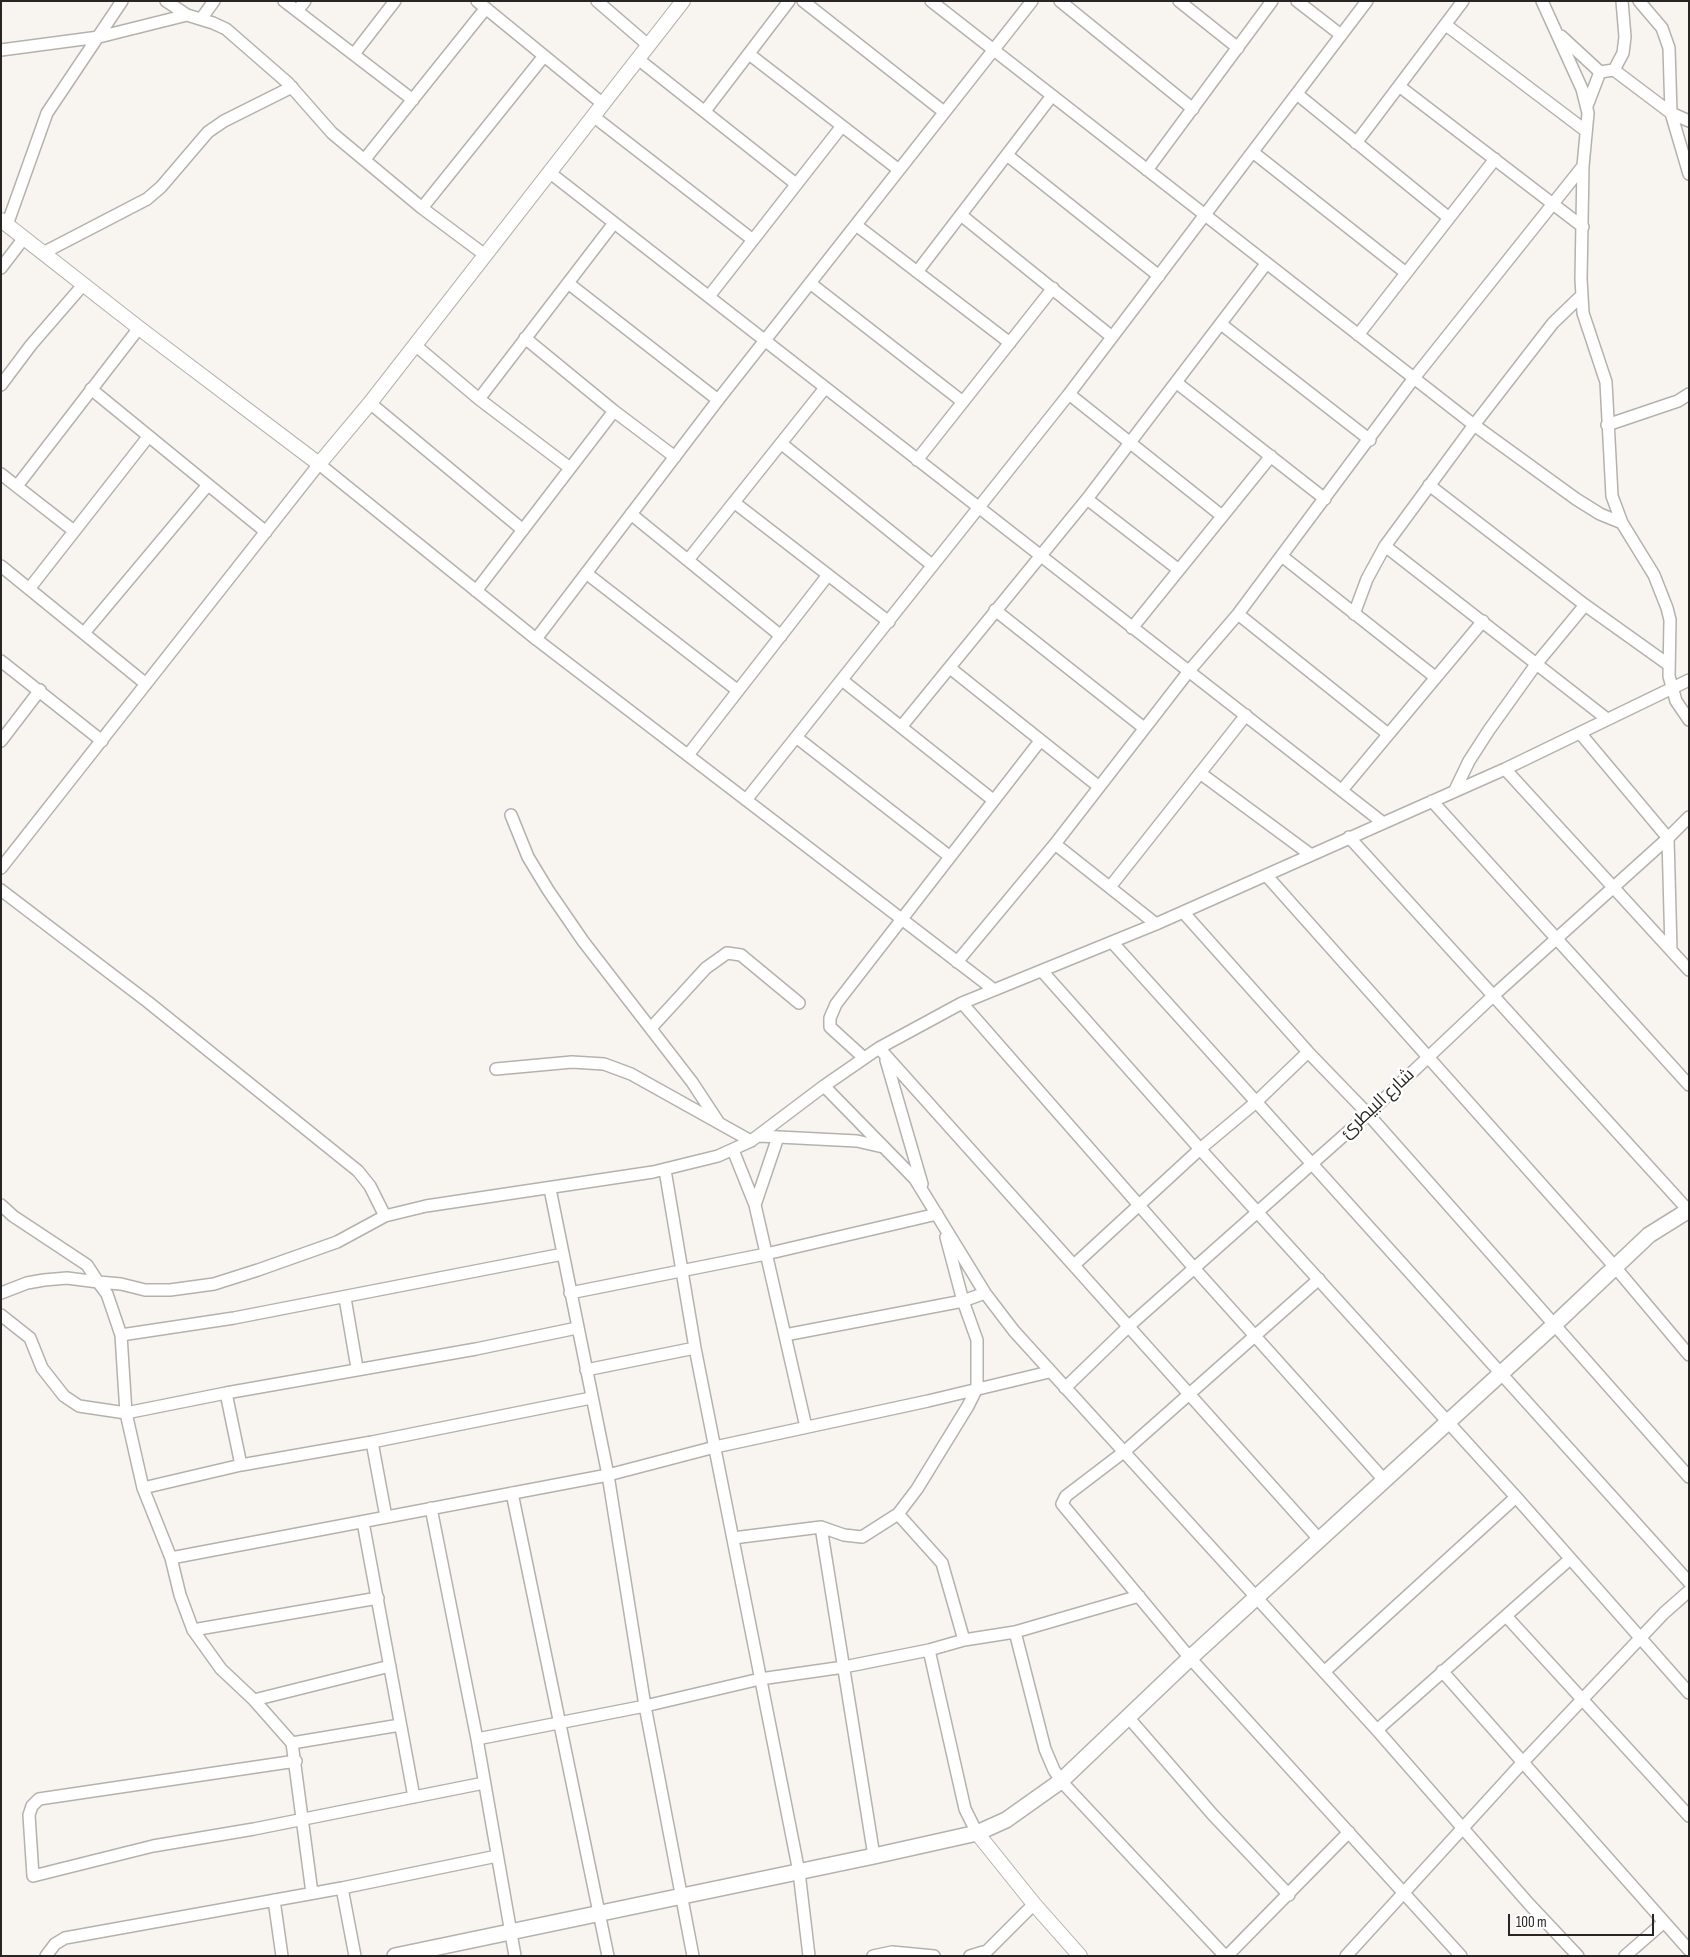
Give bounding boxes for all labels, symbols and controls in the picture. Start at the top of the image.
street label: شارع البيطرئ [1337,1064,1419,1144]
scale bar [1510,1904,1656,1936]
text: 100 m [1516,1913,1547,1932]

